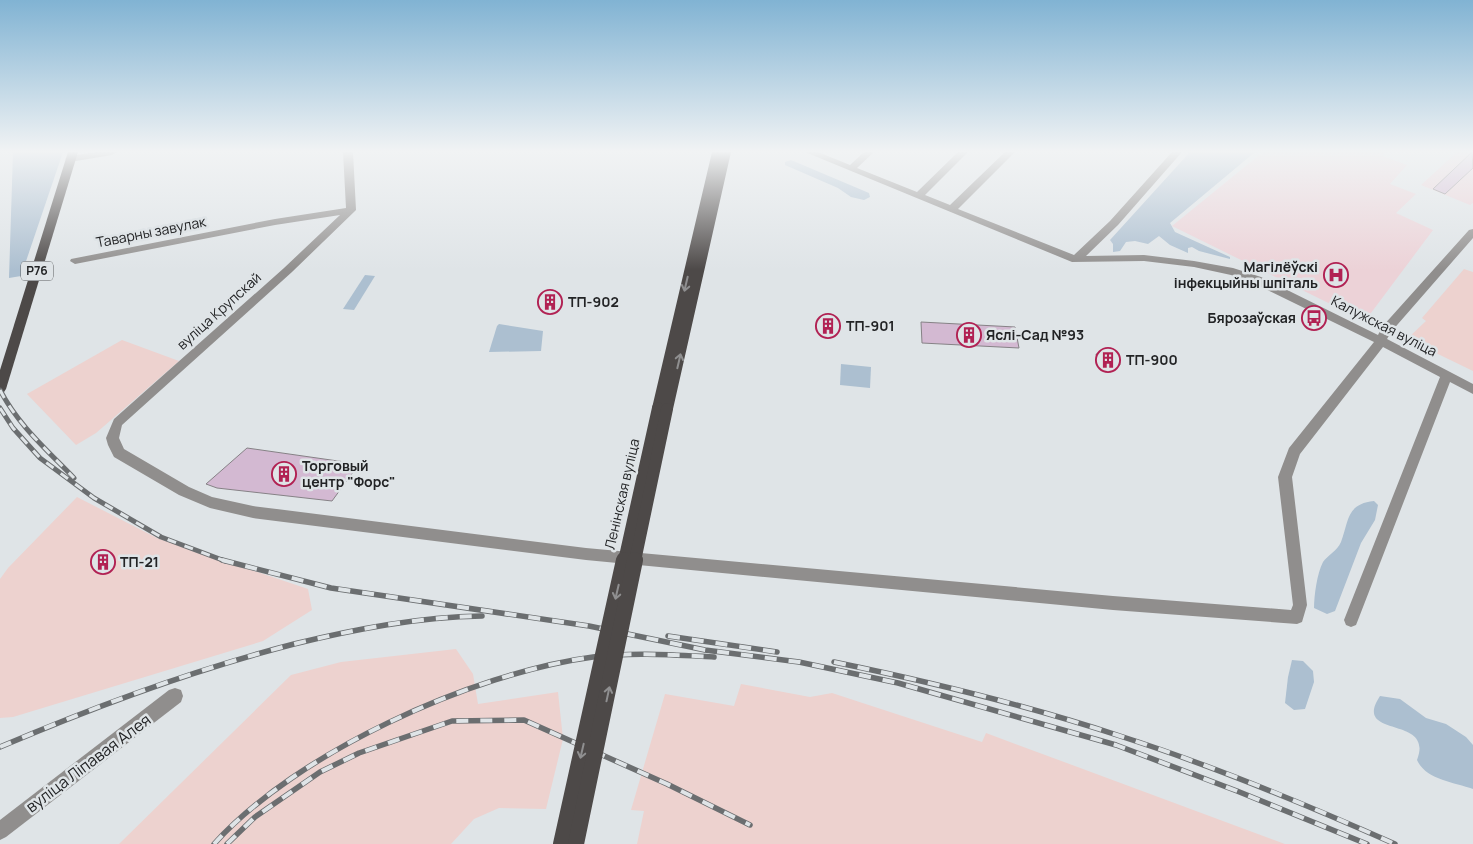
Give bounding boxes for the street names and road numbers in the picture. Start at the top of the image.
street label: Таварны завулак [94,211,208,251]
road number: Р76 [21,262,53,280]
street label: вуліца Крупскай [172,268,265,354]
street label: Калужская вуліца [1328,291,1440,360]
street label: Ленінская вуліца [600,437,643,551]
street label: вуліца Ліпавая Алея [21,709,155,817]

